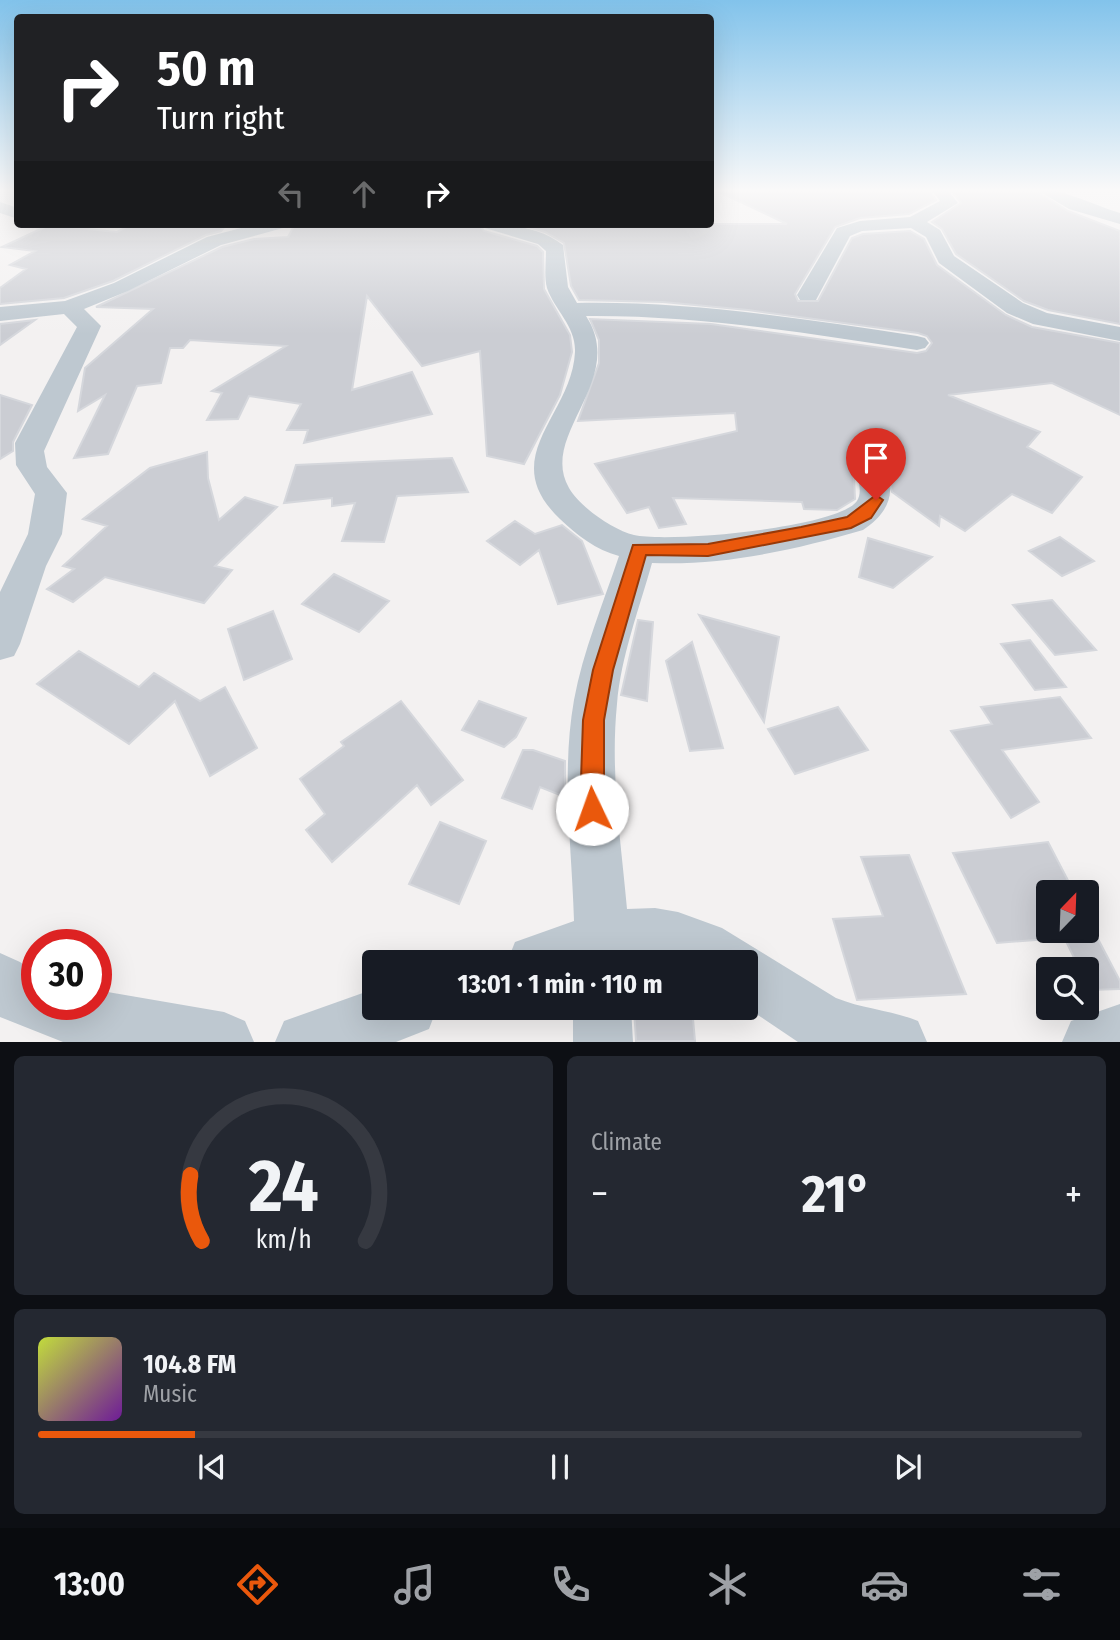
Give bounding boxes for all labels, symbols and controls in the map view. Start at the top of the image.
text: 50 m [157,39,255,98]
icon: right [42,42,133,133]
text: Turn right [157,99,284,137]
icon: left [272,175,310,213]
icon: ahead [345,175,383,213]
icon: right [418,175,456,213]
pin [846,428,906,500]
icon: arrive [857,439,895,477]
position arrow [555,772,629,846]
north arrow [1036,880,1099,943]
map controls [1036,880,1099,1020]
speed limit sign: 30 [21,929,112,1020]
button: search [1036,957,1099,1020]
text: 13:01 · 1 min · 110 m [458,969,662,1000]
text: Climate [591,1128,662,1156]
text: 24 [248,1144,318,1231]
text: 21° [802,1163,871,1226]
text: − [591,1171,608,1217]
text: + [1065,1171,1082,1217]
text: km/h [256,1225,311,1255]
text: 104.8 FM [143,1349,236,1380]
text: Music [143,1380,197,1408]
icon: previous [193,1448,231,1486]
icon: pause [541,1448,579,1486]
icon: next [889,1448,927,1486]
icon: directions [233,1560,282,1609]
icon: music [390,1560,439,1609]
icon: phone [546,1560,595,1609]
icon: climate [703,1560,752,1609]
icon: car [860,1560,909,1609]
icon: filters [1017,1560,1066,1609]
text: 13:00 [54,1565,125,1603]

